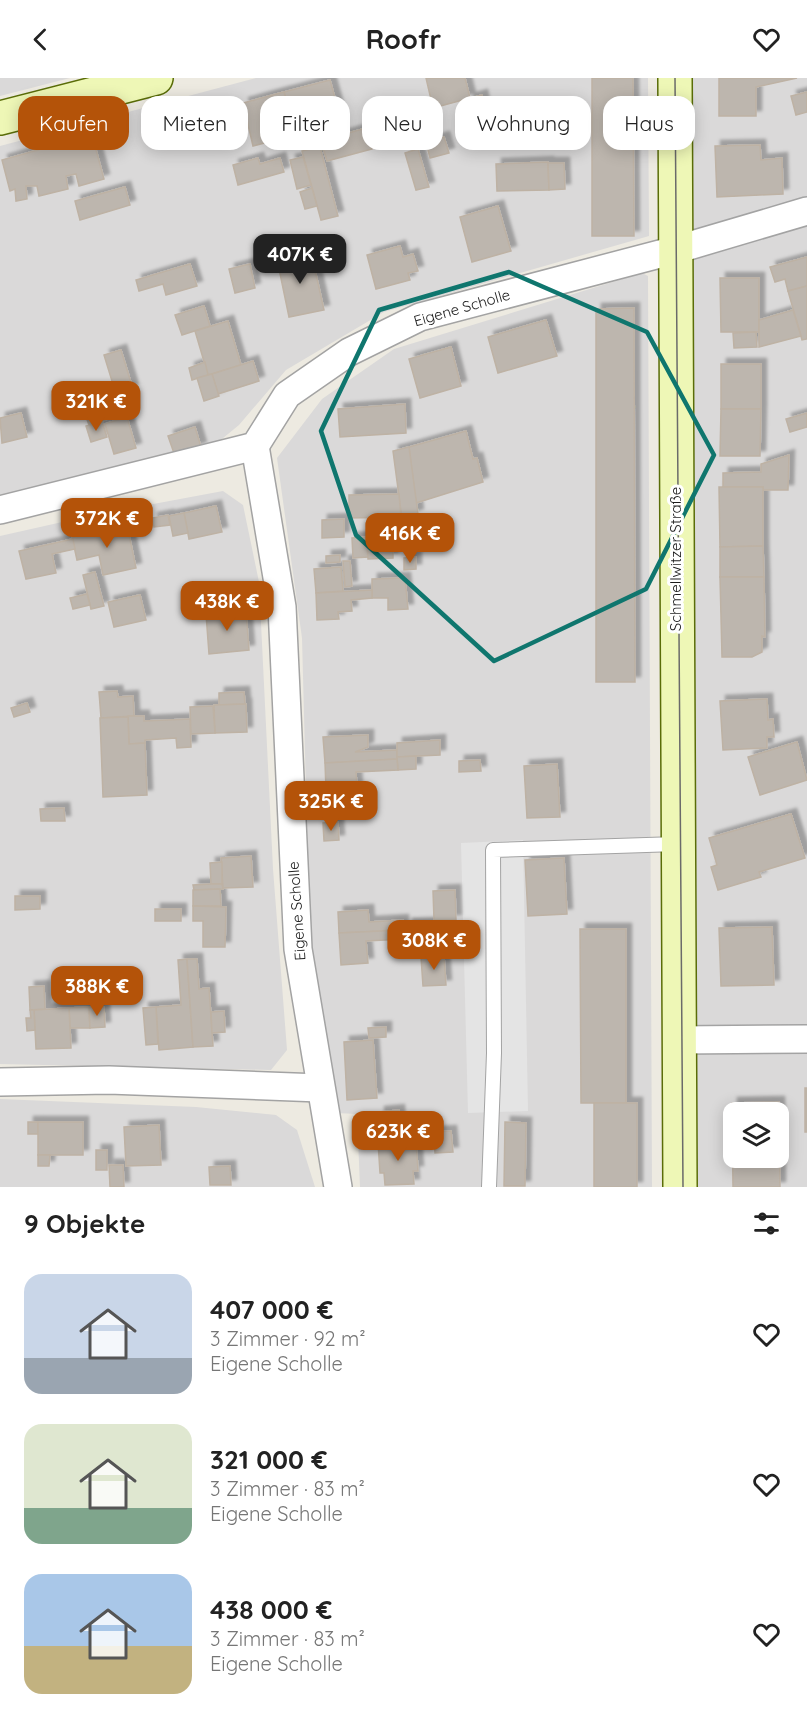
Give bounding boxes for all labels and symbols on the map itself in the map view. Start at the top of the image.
pin: 407K € [251,234,349,285]
street label: Eigene Scholle [411,285,512,330]
pin: 321K € [47,381,145,432]
street label: Schmellwitzer Straße [666,487,685,631]
pin: 372K € [58,498,156,549]
pin: 416K € [361,513,459,564]
pin: 438K € [178,581,276,632]
pin: 325K € [282,781,380,832]
street label: Eigene Scholle [284,861,309,961]
pin: 308K € [385,920,483,971]
pin: 388K € [48,966,146,1017]
pin: 623K € [349,1111,447,1162]

